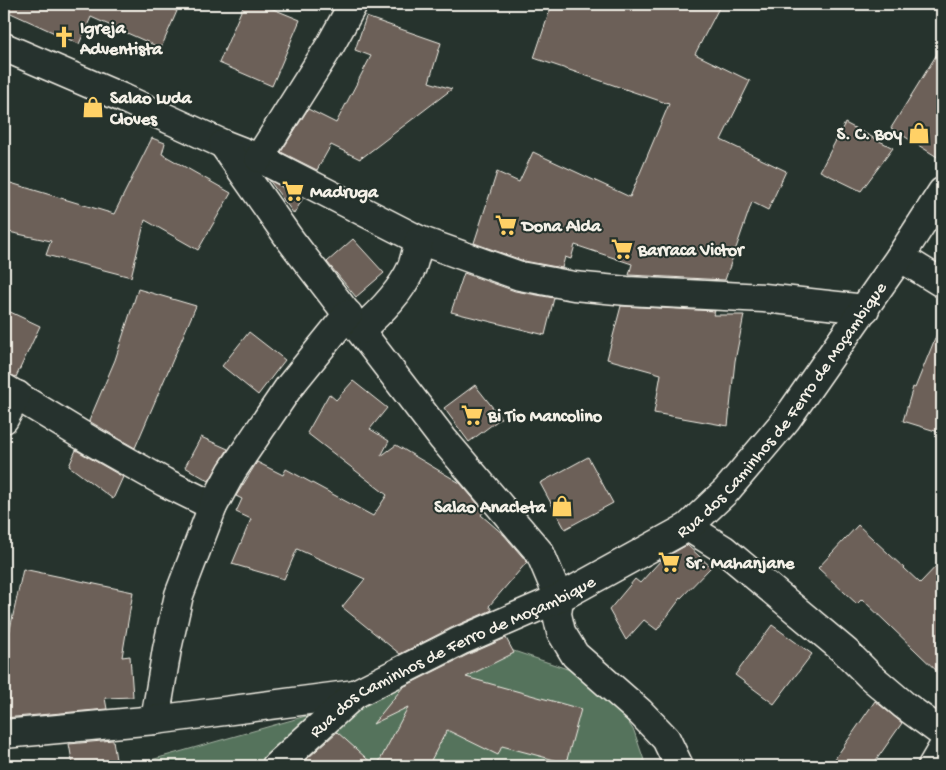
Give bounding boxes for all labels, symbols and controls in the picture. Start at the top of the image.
place label: Igreja Adventista [79,19,163,61]
church icon: Igreja Adventista [51,24,77,50]
place label: Salao Luda Cloves [109,89,192,131]
shop icon: Salao Luda Cloves [80,94,106,120]
shop icon: S. C. Boy [906,120,932,146]
place label: S. C. Boy [837,125,902,146]
supermarket icon: Madruga [280,178,306,204]
place label: Madruga [310,183,379,204]
supermarket icon: Dona Alda [493,212,519,238]
place label: Dona Alda [520,217,602,238]
supermarket icon: Barraca Victor [609,236,635,262]
place label: Barraca Victor [637,241,746,262]
street label: Rua dos Caminhos de Ferro de Moçambique [674,278,893,544]
supermarket icon: Bi Tio Mancolino [459,402,485,428]
place label: Bi Tio Mancolino [487,407,603,428]
shop icon: Salao Anacleta [549,493,575,519]
place label: Salao Anacleta [434,498,547,519]
supermarket icon: Sr. Mahanjane [656,549,682,575]
place label: Sr. Mahanjane [686,554,795,575]
street label: Rua dos Caminhos de Ferro de Moçambique [306,572,600,743]

